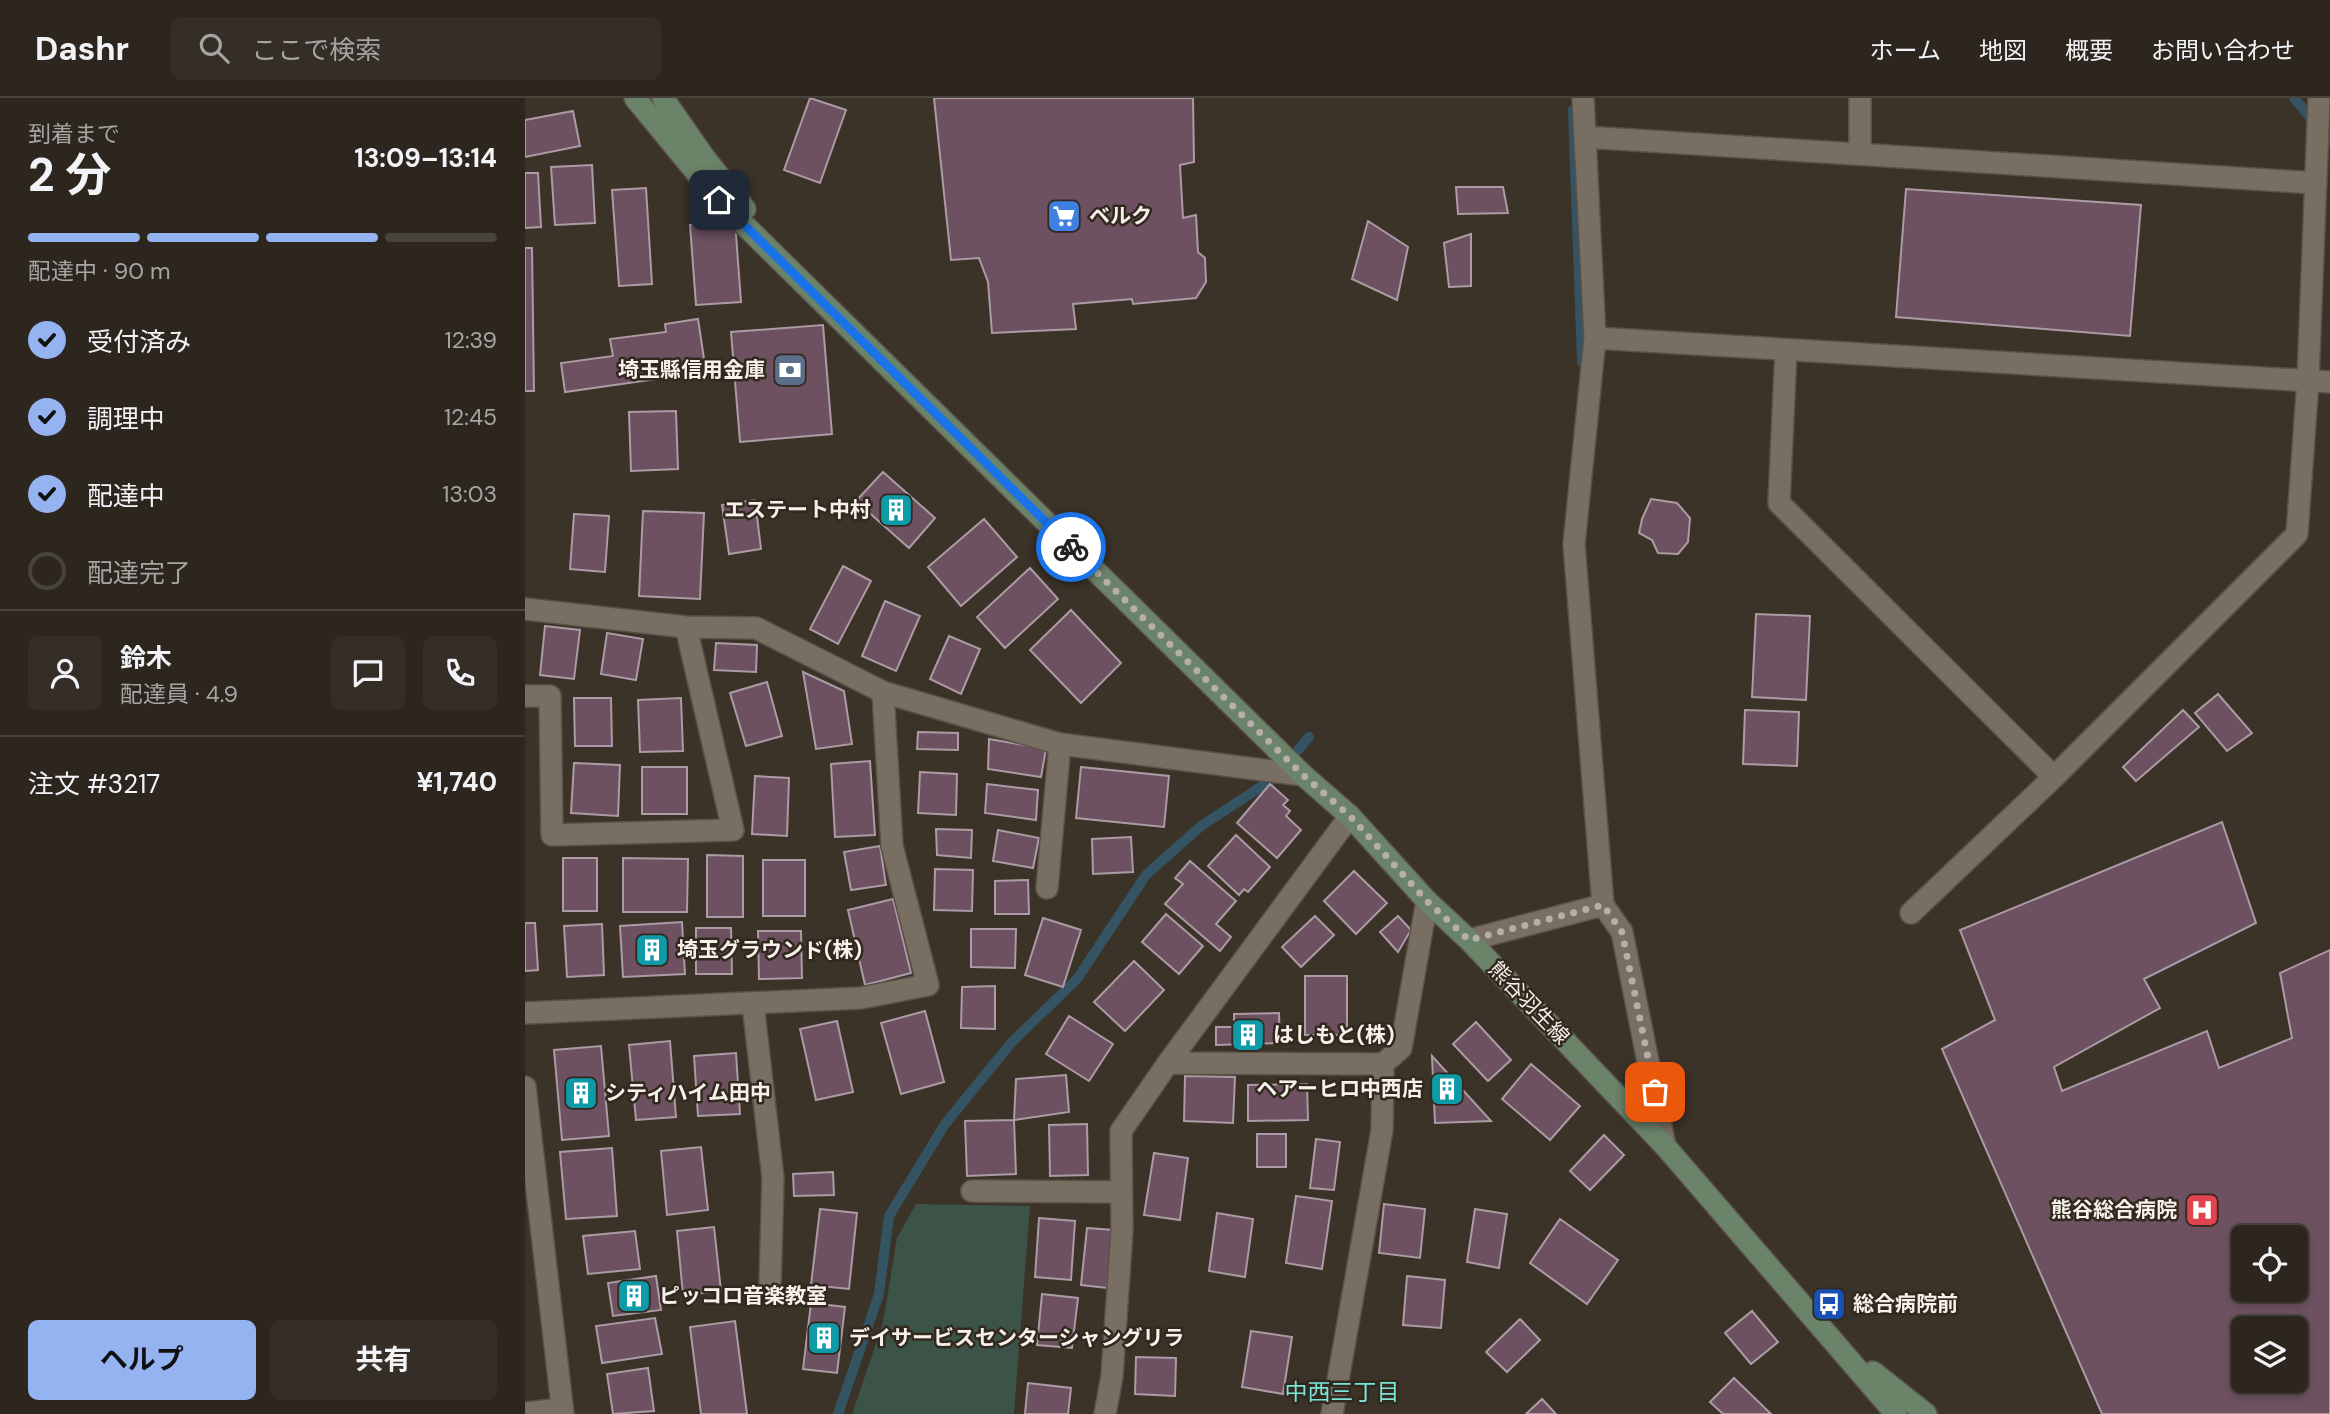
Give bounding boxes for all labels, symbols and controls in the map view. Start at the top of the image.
search box [171,17,661,80]
text: Dashr [35,27,129,70]
icon: search [195,29,233,67]
text: ここで検索 [251,33,381,67]
text: ホーム [1870,35,1941,66]
text: 地図 [1979,35,2027,66]
text: 概要 [2065,35,2113,66]
text: お問い合わせ [2151,35,2295,66]
text: 到着まで [28,119,120,149]
text: 13:09–13:14 [354,141,497,175]
text: 2 分 [28,145,111,205]
pin [689,170,749,230]
icon: home [700,181,738,219]
supermarket icon: ベルク [1045,197,1083,235]
place label: ベルク [1089,202,1152,230]
text: 配達中 · 90 m [28,256,171,286]
icon: check [28,321,66,359]
text: 受付済み [87,325,191,359]
text: 12:39 [445,325,497,355]
bank icon: 埼玉縣信用金庫 [771,351,809,389]
place label: 埼玉縣信用金庫 [618,356,765,384]
icon: check [28,398,66,436]
text: 調理中 [87,402,165,436]
text: 12:45 [444,402,497,432]
icon: check [28,475,66,513]
text: 配達中 [87,479,165,513]
text: 13:03 [442,479,497,509]
building icon: エステート中村 [877,491,915,529]
place label: エステート中村 [724,496,871,524]
courier [1036,512,1106,582]
icon: bike [1052,528,1090,566]
text: 配達完了 [87,556,191,590]
button: person [28,636,102,710]
button: chat [331,636,405,710]
button: phone [423,636,497,710]
text: 鈴木 [120,641,172,675]
text: 配達員 · 4.9 [120,679,238,709]
text: ¥1,740 [416,765,497,799]
text: 注文 #3217 [28,767,160,801]
building icon: 埼玉グラウンド(株) [633,931,671,969]
place label: 埼玉グラウンド(株) [677,936,862,964]
street label: 熊谷羽生線 [1482,956,1576,1050]
building icon: はしもと(株) [1229,1016,1267,1054]
place label: はしもと(株) [1273,1021,1395,1049]
pin [1625,1062,1685,1122]
building icon: ヘアーヒロ中西店 [1428,1070,1466,1108]
icon: bag [1636,1073,1674,1111]
building icon: シティハイム田中 [562,1074,600,1112]
place label: ヘアーヒロ中西店 [1256,1075,1423,1103]
place label: シティハイム田中 [605,1079,771,1107]
hospital icon: 熊谷総合病院 [2183,1191,2221,1229]
place label: 熊谷総合病院 [2051,1196,2177,1224]
map controls [2231,1225,2308,1393]
button: locate [2231,1225,2308,1302]
building icon: ピッコロ音楽教室 [615,1277,653,1315]
place label: ピッコロ音楽教室 [659,1282,827,1310]
bus stop icon: 総合病院前 [1810,1285,1848,1323]
place label: 総合病院前 [1853,1290,1958,1318]
button: layers [2231,1316,2308,1393]
building icon: デイサービスセンターシャングリラ [805,1319,843,1357]
button: ヘルプ [28,1320,256,1400]
button: 共有 [270,1320,497,1400]
place label: デイサービスセンターシャングリラ [849,1324,1185,1352]
district label: 中西三丁目 [1285,1377,1400,1407]

